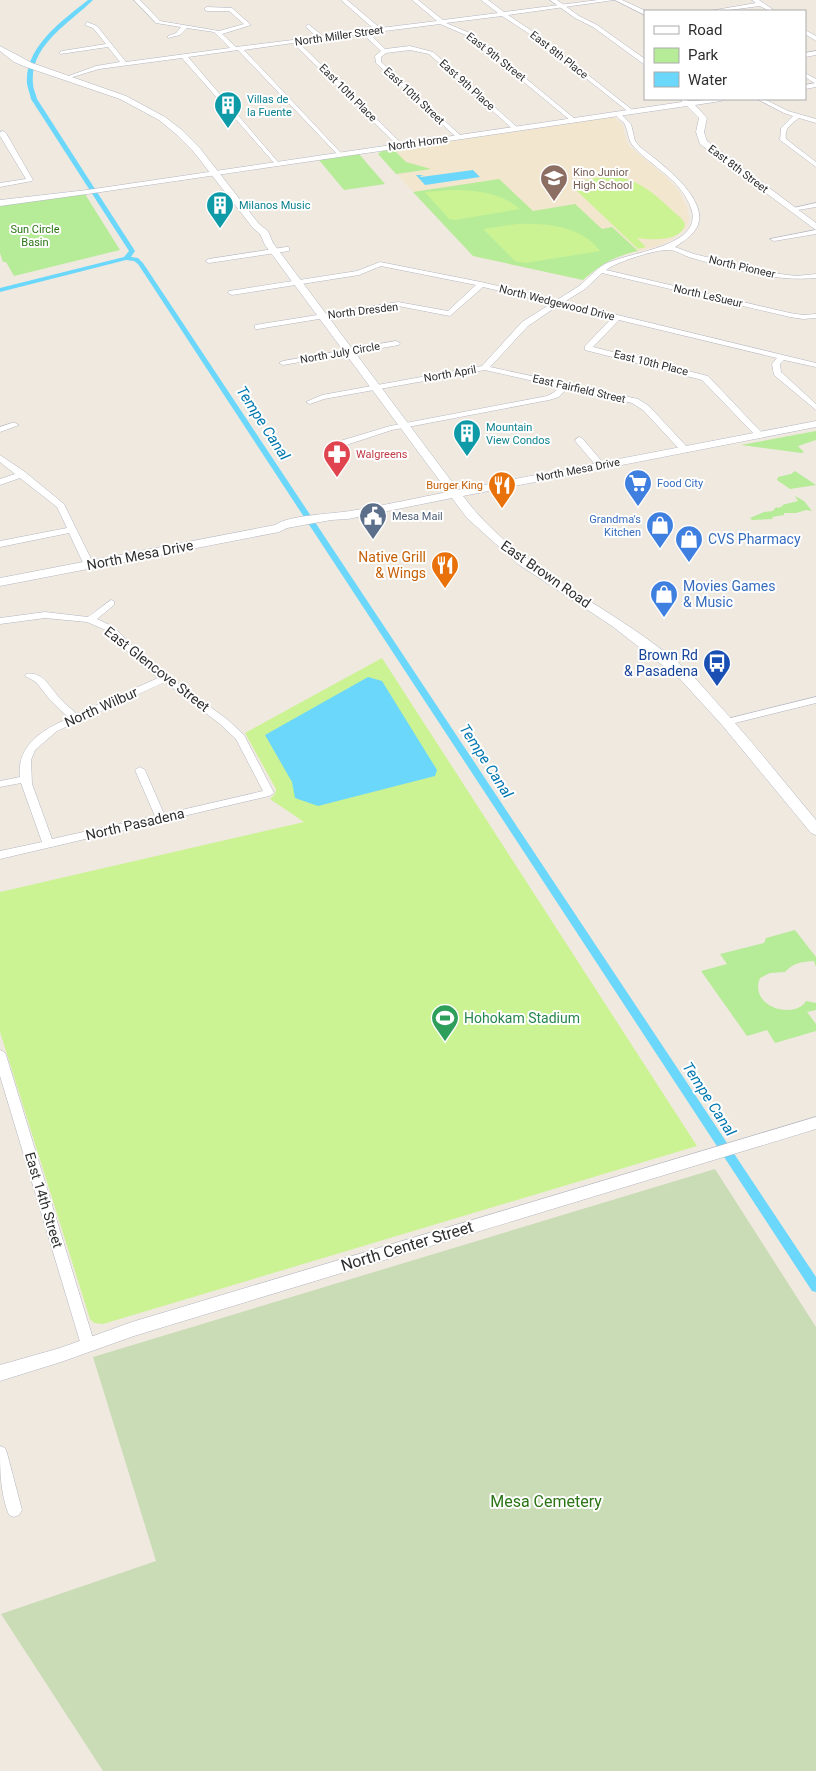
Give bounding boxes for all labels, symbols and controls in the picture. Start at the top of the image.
legend [644,10,806,100]
text: Road [688,21,722,39]
street label: North Miller Street [294,23,385,49]
street label: East 8th Place [527,28,591,82]
street label: East 9th Street [464,30,529,84]
text: Park [688,46,719,64]
street label: East 9th Place [437,57,497,113]
street label: East 10th Place [316,61,380,125]
street label: East 10th Street [381,65,447,128]
text: Water [688,71,727,89]
building icon: Villas de la Fuente [213,90,243,129]
place label: Villas de la Fuente [247,93,292,119]
street label: North Horne [387,132,449,154]
street label: East 8th Street [705,142,771,196]
school or university icon: Kino Junior High School [539,163,569,202]
place label: Kino Junior High School [573,166,632,192]
building icon: Milanos Music [205,190,235,229]
place label: Milanos Music [239,199,311,212]
park label: Sun Circle Basin [10,223,60,249]
street label: North Pioneer [707,253,777,281]
street label: North Wedgewood Drive [498,282,616,324]
street label: North LeSueur [672,282,744,310]
street label: North Dresden [327,300,399,322]
street label: North July Circle [299,340,381,366]
street label: East 10th Place [612,347,690,379]
street label: North April [423,363,477,385]
street label: East Fairfield Street [531,372,627,406]
water label: Tempe Canal [232,383,294,464]
building icon: Mountain View Condos [452,418,482,457]
place label: Mountain View Condos [486,421,550,447]
pharmacy icon: Walgreens [322,439,352,478]
place label: Walgreens [356,448,408,461]
street label: North Mesa Drive [535,455,621,484]
supermarket icon: Food City [623,468,653,507]
restaurant icon: Burger King [487,470,517,509]
place label: Food City [657,477,704,490]
place label: Burger King [426,479,483,492]
public building icon: Mesa Mail [358,501,388,540]
place label: Mesa Mail [392,510,443,523]
shop icon: Grandma's Kitchen [645,510,675,549]
place label: Grandma's Kitchen [589,513,641,539]
shop icon: CVS Pharmacy [674,524,704,563]
place label: CVS Pharmacy [708,531,801,547]
street label: North Mesa Drive [85,537,195,573]
street label: East Brown Road [498,537,594,611]
place label: Native Grill & Wings [358,549,426,581]
restaurant icon: Native Grill & Wings [430,550,460,589]
place label: Movies Games & Music [683,578,776,610]
shop icon: Movies Games & Music [649,579,679,618]
street label: East Glencove Street [101,623,213,715]
place label: Brown Rd & Pasadena [624,647,698,679]
bus stop icon: Brown Rd & Pasadena [702,648,732,687]
street label: North Wilbur [62,684,140,730]
water label: Tempe Canal [455,721,517,802]
street label: North Pasadena [84,805,186,843]
sports icon: Hohokam Stadium [430,1003,460,1042]
place label: Hohokam Stadium [464,1010,580,1026]
water label: Tempe Canal [678,1059,740,1140]
street label: East 14th Street [22,1150,66,1250]
street label: North Center Street [339,1217,475,1275]
park label: Mesa Cemetery [490,1492,602,1511]

